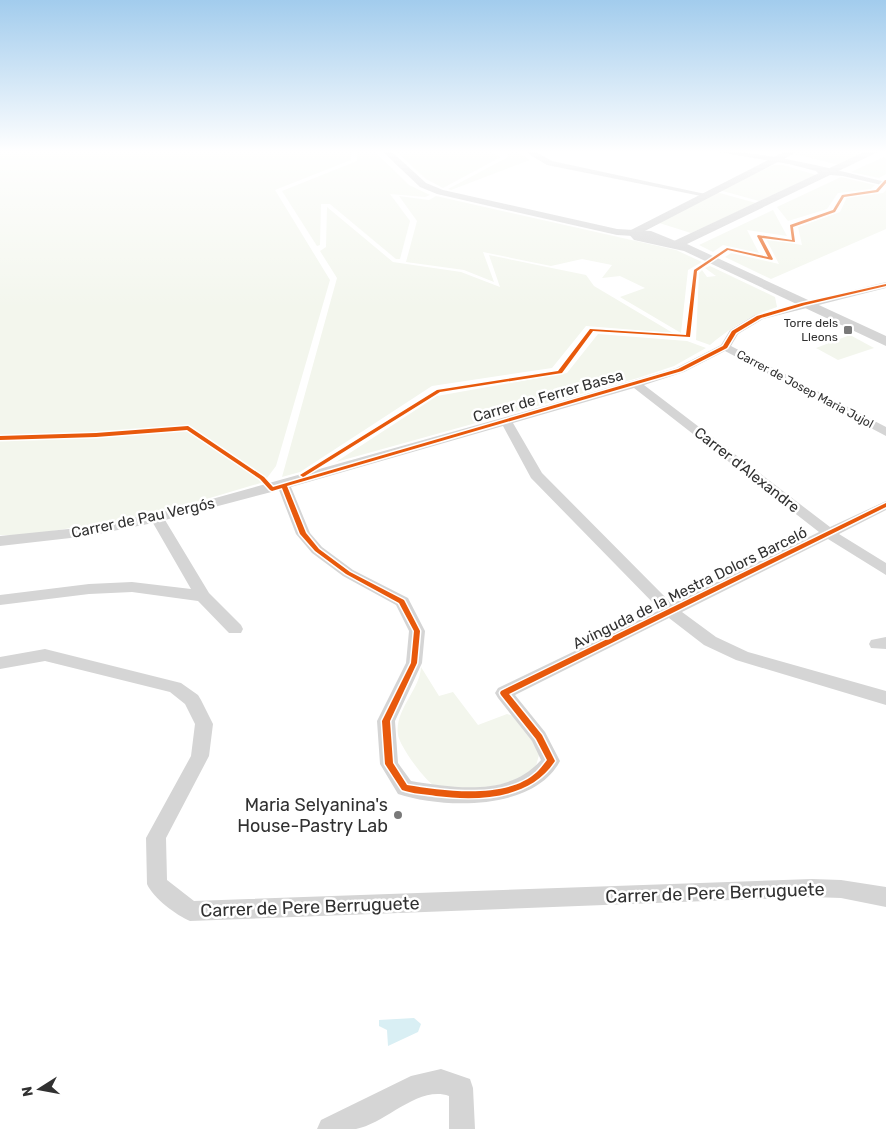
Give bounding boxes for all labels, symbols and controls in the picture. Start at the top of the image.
place label: Torre dels Lleons [784,316,838,344]
marker: Torre dels Lleons [842,324,854,336]
street label: Carrer de Josep Maria Jujol [734,347,876,431]
street label: Carrer de Ferrer Bassa [471,366,625,426]
street label: Carrer d'Alexandre [691,423,803,517]
street label: Carrer de Pau Vergós [70,494,217,542]
street label: Avinguda de la Mestra Dolors Barceló [570,523,810,653]
place label: Maria Selyanina's House-Pastry Lab [237,794,388,837]
marker: Maria Selyanina's House-Pastry Lab [392,809,404,821]
street label: Carrer de Pere Berruguete [605,878,825,908]
street label: Carrer de Pere Berruguete [200,892,420,922]
north arrow [15,1064,65,1114]
text: N [18,1085,37,1098]

